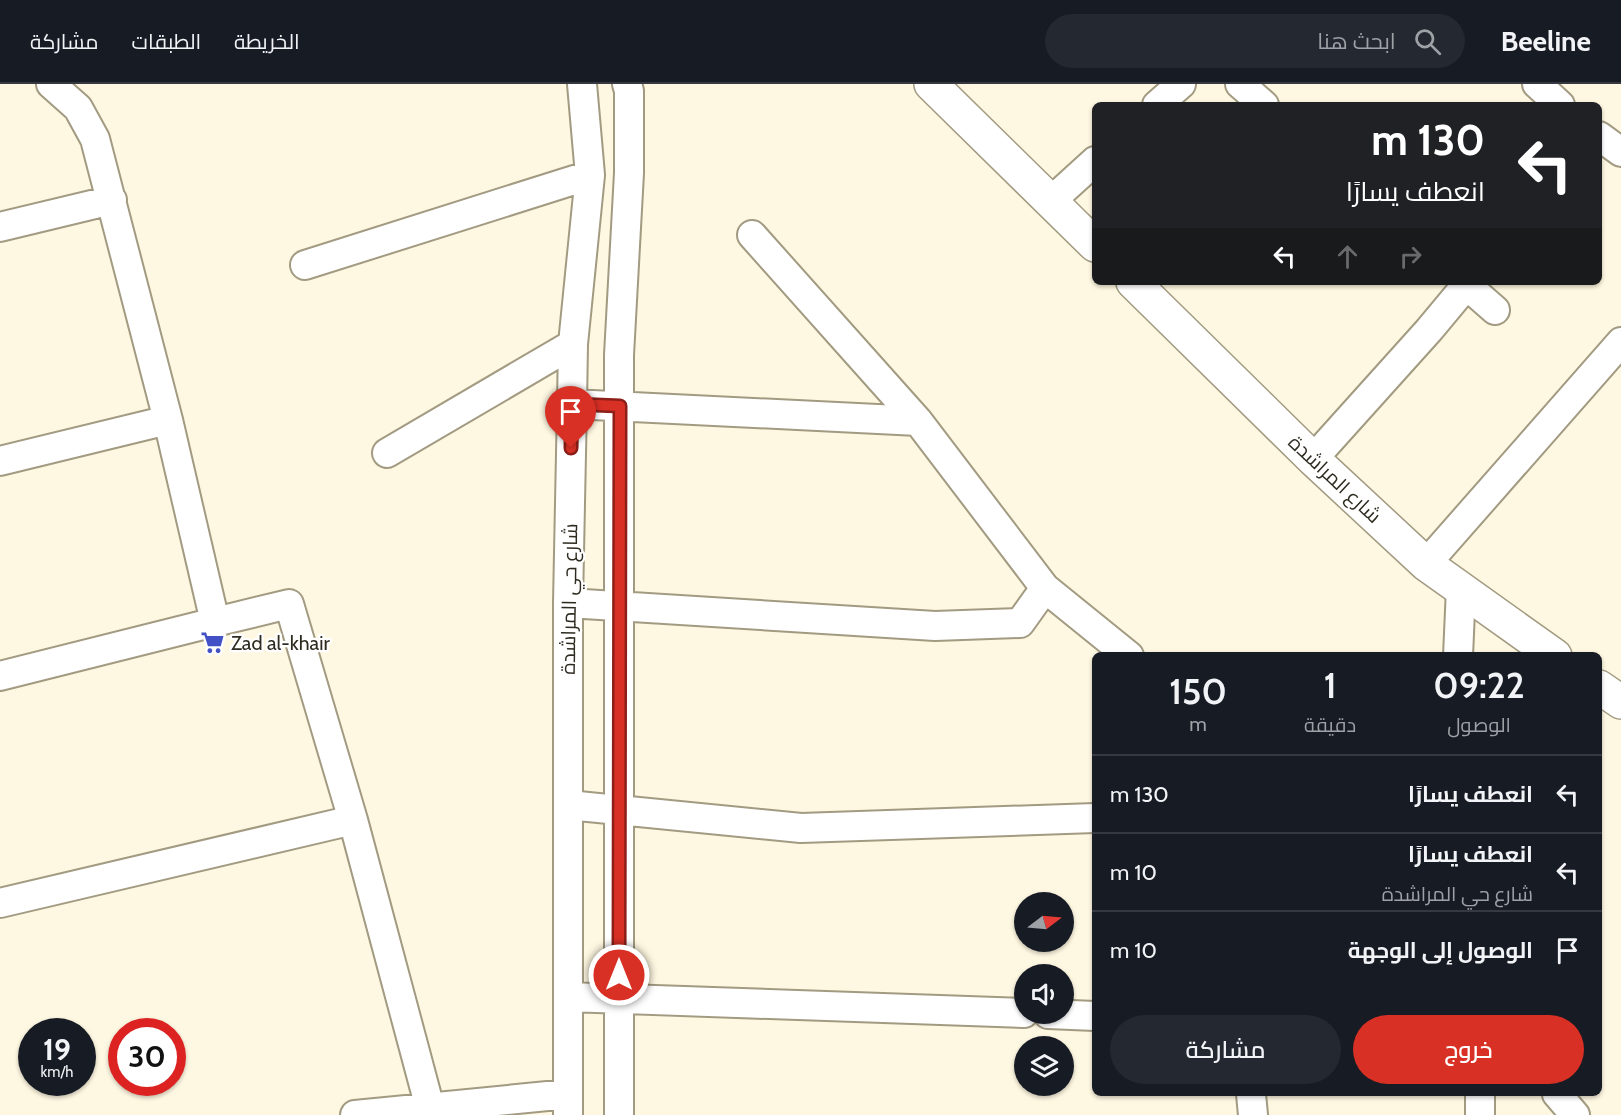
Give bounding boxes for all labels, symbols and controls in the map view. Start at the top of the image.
search box [1045,14,1465,68]
text: Beeline [1501,24,1591,58]
icon: search [1411,25,1444,58]
text: ابحث هنا [1317,28,1396,55]
text: مشاركة [30,29,99,54]
text: الطبقات [132,29,201,54]
text: الخريطة [234,29,300,54]
text: 130 m [1371,114,1485,166]
icon: left [1506,126,1584,204]
text: انعطف يسارًا [1346,175,1485,208]
icon: left [1268,240,1301,273]
icon: ahead [1331,240,1364,273]
icon: right [1394,240,1427,273]
pin [545,386,596,448]
icon: arrive [554,395,587,428]
street label: شارع المراشدة [1282,430,1386,529]
street label: شارع حي المراشدة [556,523,586,675]
supermarket icon: Zad al-khair [200,630,226,656]
place label: Zad al-khair [231,631,330,655]
text: 1 [1324,663,1336,707]
text: 09:22 [1433,663,1525,707]
text: 150 [1169,669,1227,713]
text: m [1189,712,1207,736]
text: دقيقة [1304,713,1356,737]
text: الوصول [1447,713,1511,737]
icon: left [1551,778,1584,811]
text: 130 m [1110,781,1169,808]
text: انعطف يسارًا [1408,781,1533,808]
text: انعطف يسارًا [1408,841,1533,868]
icon: left [1551,856,1584,889]
text: 10 m [1110,859,1157,886]
text: شارع حي المراشدة [1382,882,1533,906]
north arrow [1014,892,1074,952]
map controls [1014,892,1074,1096]
icon: arrive [1551,934,1584,967]
text: 10 m [1110,937,1157,964]
text: الوصول إلى الوجهة [1348,937,1533,964]
position arrow [587,943,651,1007]
button: sound [1014,964,1074,1024]
button: مشاركة [1110,1015,1341,1084]
button: خروج [1353,1015,1584,1084]
speed limit sign: 30 [108,1018,186,1096]
text: 19 [43,1031,71,1068]
button: layers [1014,1036,1074,1096]
text: km/h [41,1063,73,1081]

